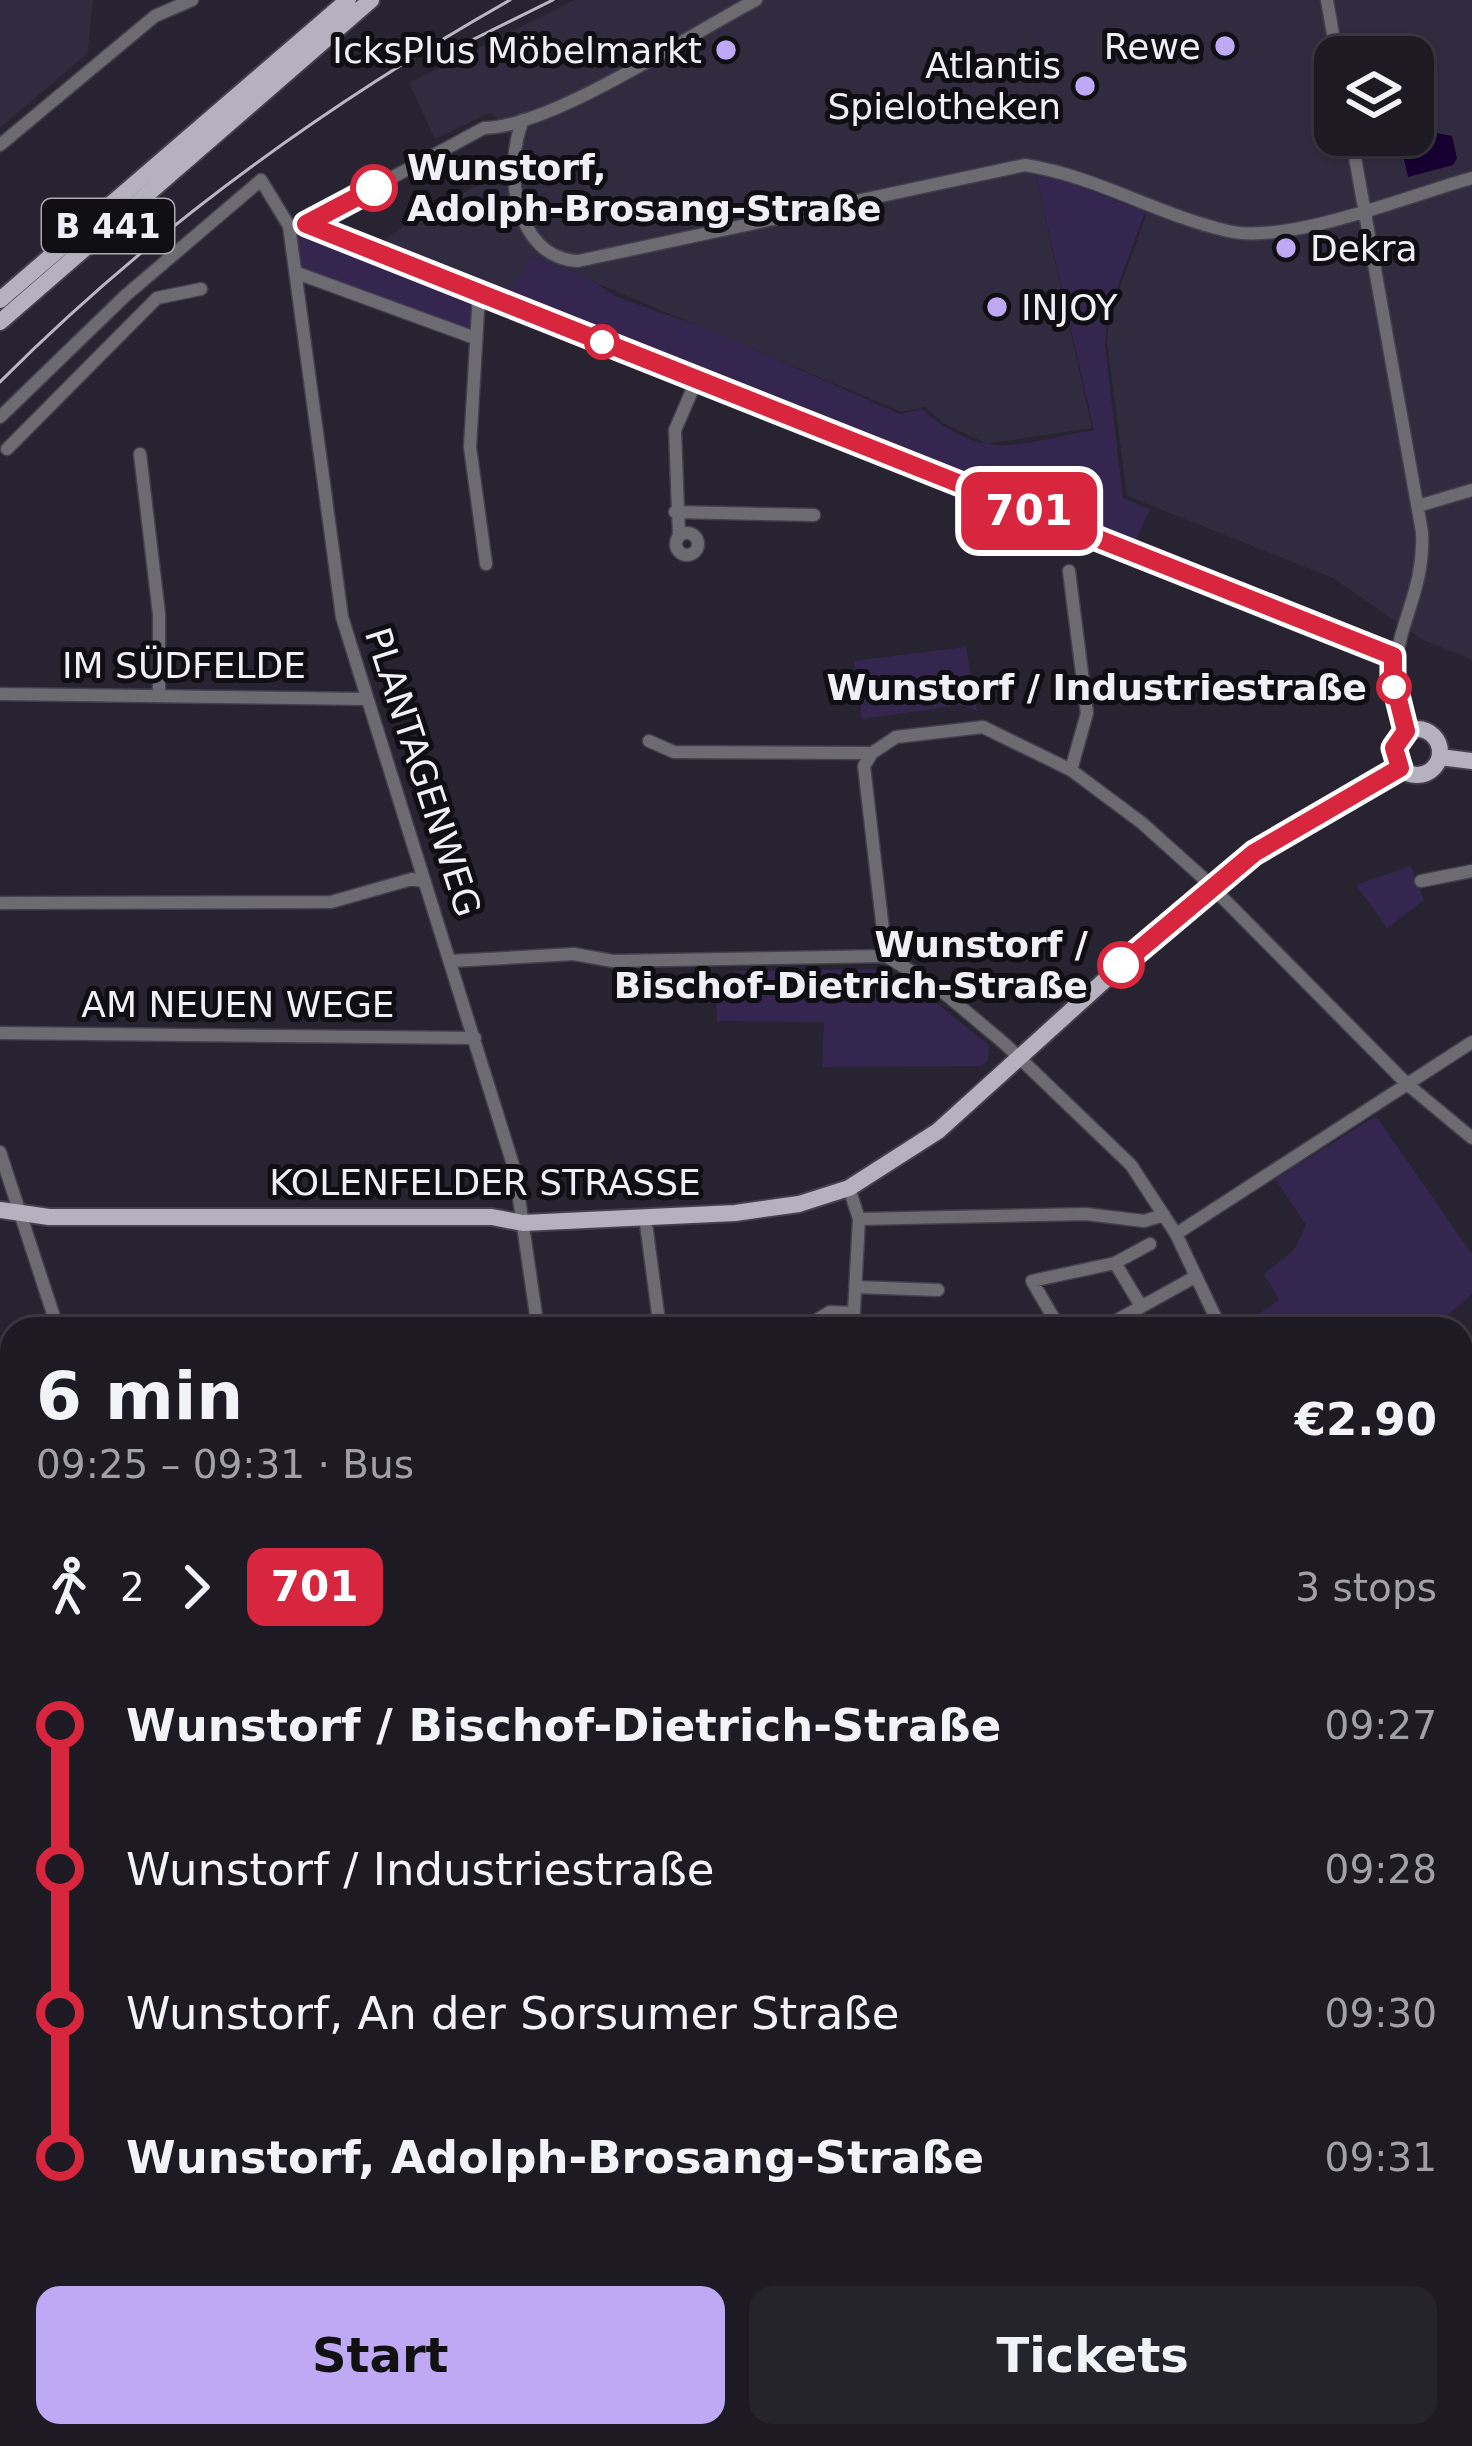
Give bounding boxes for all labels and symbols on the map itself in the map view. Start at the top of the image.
place label: Rewe [1104,26,1201,67]
place label: IcksPlus Möbelmarkt [332,30,702,71]
marker: Rewe [1212,33,1238,59]
marker: IcksPlus Möbelmarkt [713,37,739,63]
place label: Atlantis Spielotheken [828,45,1061,127]
marker: Atlantis Spielotheken [1072,73,1098,99]
place label: Wunstorf, Adolph-Brosang-Straße [407,147,882,229]
marker: Wunstorf, Adolph-Brosang-Straße [352,166,396,210]
road number: B 441 [42,199,174,253]
place label: Dekra [1310,228,1418,269]
marker: Dekra [1273,235,1299,261]
place label: INJOY [1021,287,1119,328]
marker: INJOY [984,294,1010,320]
unlabelled marker [586,326,618,358]
line badge: 701 [960,472,1098,550]
street label: PLANTAGENWEG [357,622,489,922]
street label: IM SÜDFELDE [62,645,306,686]
place label: Wunstorf / Industriestraße [826,667,1367,708]
marker: Wunstorf / Industriestraße [1378,671,1410,703]
place label: Wunstorf / Bischof-Dietrich-Straße [614,924,1089,1006]
marker: Wunstorf / Bischof-Dietrich-Straße [1099,943,1143,987]
street label: AM NEUEN WEGE [81,984,395,1025]
street label: KOLENFELDER STRASSE [269,1162,701,1203]

